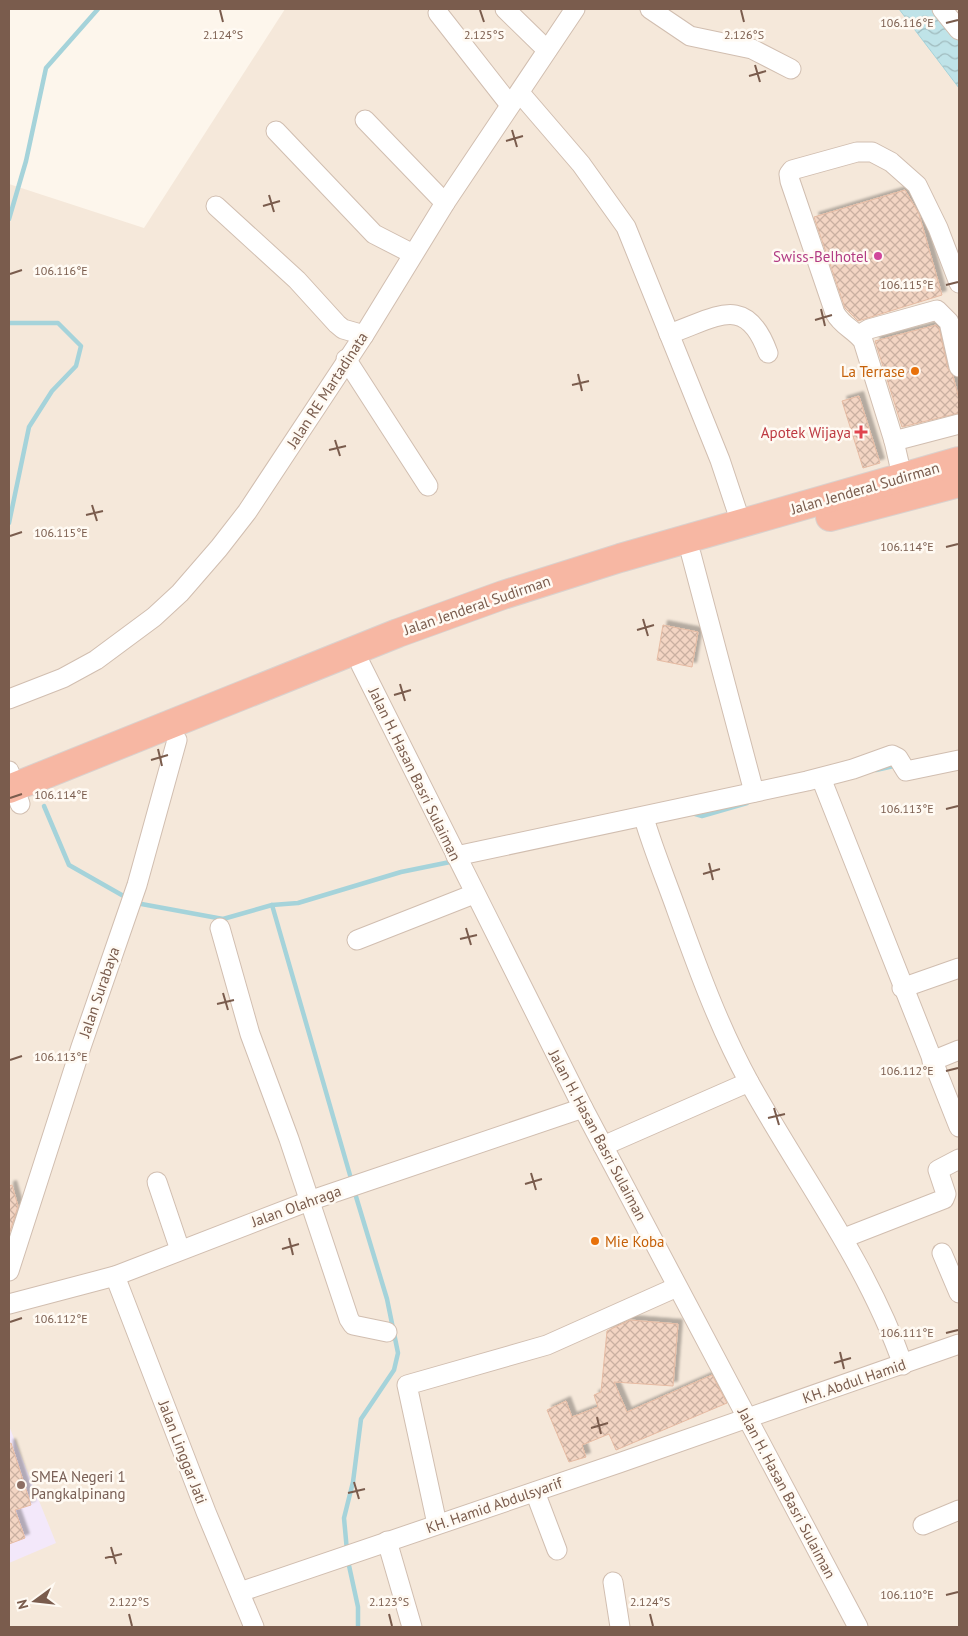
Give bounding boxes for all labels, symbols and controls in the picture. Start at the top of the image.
text: 106.116°E [880,15,934,30]
text: 2.124°S [203,27,243,42]
text: 2.125°S [464,27,504,42]
text: 2.126°S [724,27,764,42]
place label: Swiss-Belhotel [773,247,869,266]
marker: Swiss-Belhotel [872,250,884,262]
text: 106.116°E [34,263,88,278]
text: 106.115°E [880,277,934,292]
street label: Jalan RE Martadinata [282,328,372,452]
place label: La Terrase [841,362,905,381]
marker: La Terrase [909,365,921,377]
place label: Apotek Wijaya [761,423,851,442]
marker: Apotek Wijaya [855,426,867,438]
street label: Jalan Jenderal Sudirman [788,458,942,519]
text: 106.115°E [34,525,88,540]
text: 106.114°E [880,539,934,554]
street label: Jalan Jenderal Sudirman [400,571,553,639]
street label: Jalan H. Hasan Basri Sulaiman [364,683,465,864]
text: 106.114°E [34,787,88,802]
text: 106.113°E [880,801,934,816]
street label: Jalan Surabaya [74,944,123,1041]
street label: Jalan H. Hasan Basri Sulaiman [544,1045,651,1224]
text: 106.113°E [34,1049,88,1064]
text: 106.112°E [880,1063,934,1078]
street label: Jalan Olahraga [248,1181,343,1231]
place label: Mie Koba [605,1232,665,1251]
marker: Mie Koba [589,1235,601,1247]
text: 106.112°E [34,1311,88,1326]
text: 106.111°E [880,1325,934,1340]
street label: KH. Abdul Hamid [800,1354,908,1408]
street label: Jalan Linggar Jati [154,1397,211,1506]
street label: Jalan H. Hasan Basri Sulaiman [733,1403,840,1582]
place label: SMEA Negeri 1 Pangkalpinang [31,1467,126,1503]
street label: KH. Hamid Abdulsyarif [423,1472,566,1537]
marker: SMEA Negeri 1 Pangkalpinang [15,1479,27,1491]
north arrow [10,1576,60,1626]
text: 106.110°E [880,1587,934,1602]
text: 2.122°S [109,1594,149,1609]
text: 2.123°S [369,1594,409,1609]
text: 2.124°S [630,1594,670,1609]
text: N [13,1598,32,1611]

